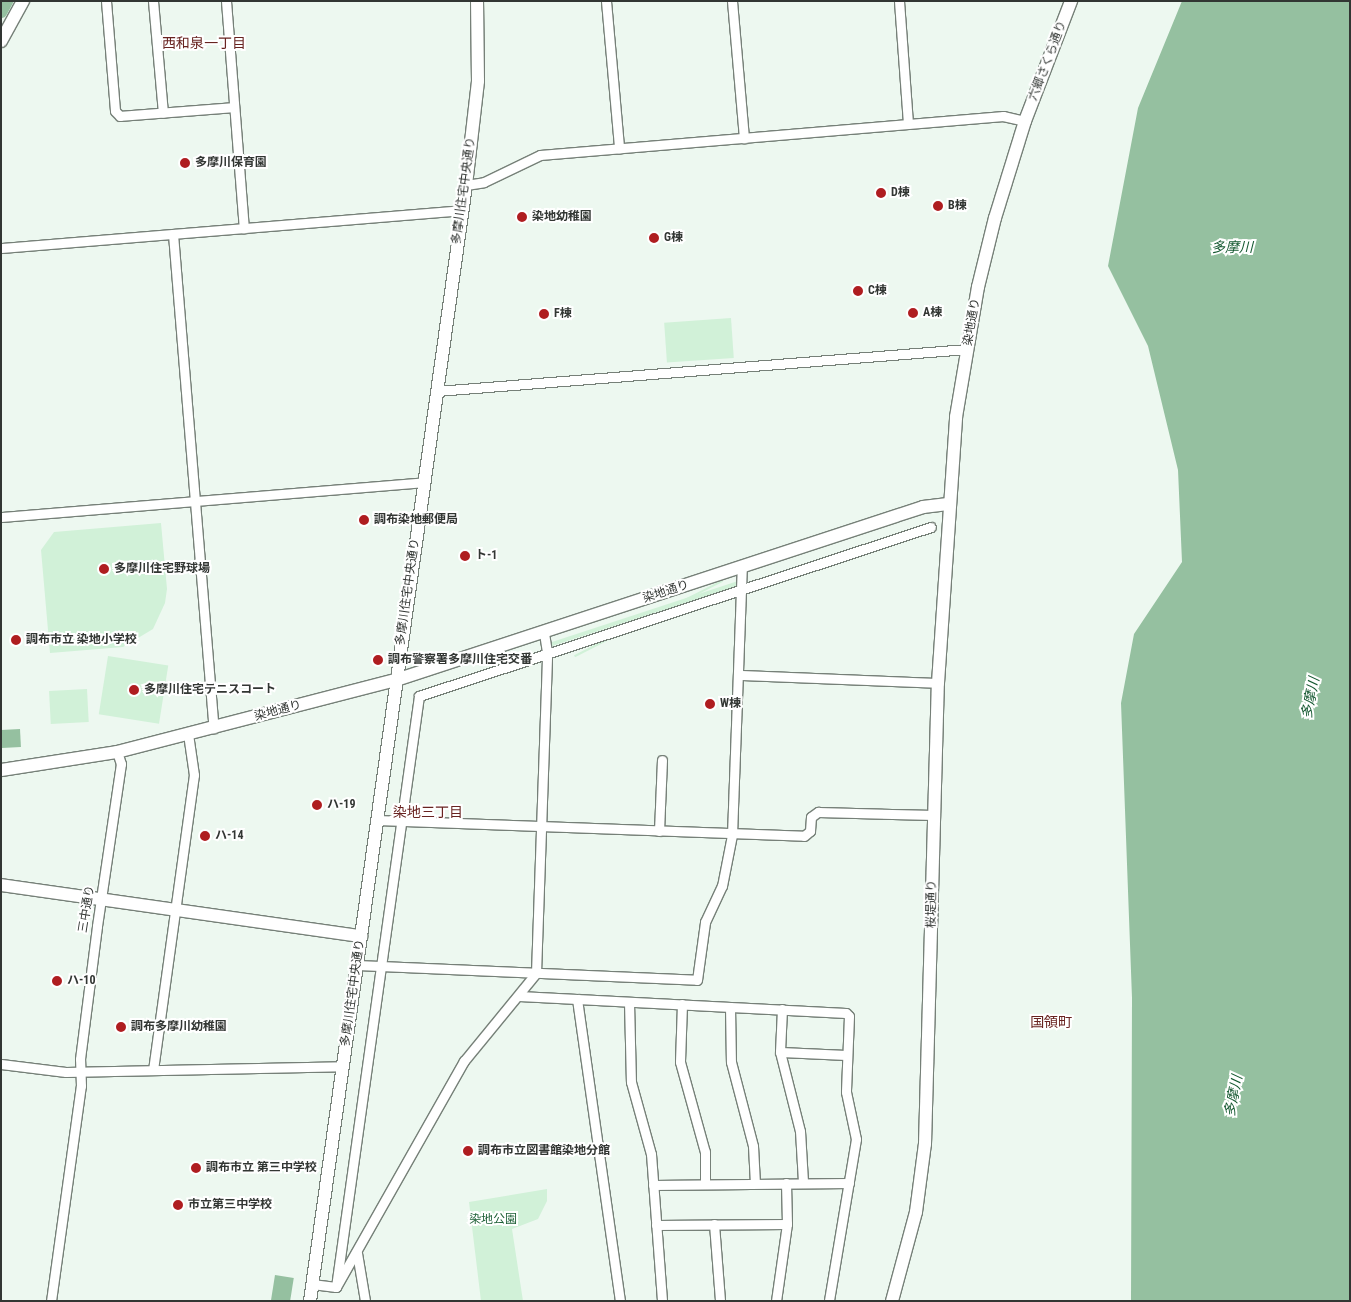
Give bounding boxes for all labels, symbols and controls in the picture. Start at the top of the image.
street label: 六郷さくら通り [1026,19,1070,103]
district label: 西和泉一丁目 [162,35,246,51]
street label: 多摩川住宅中央通り [449,137,479,245]
place label: 多摩川保育園 [195,156,267,170]
marker: 多摩川保育園 [179,157,191,169]
place label: D棟 [891,186,910,200]
marker: D棟 [875,187,887,199]
place label: B棟 [948,199,967,213]
marker: B棟 [932,200,944,212]
place label: 染地幼稚園 [532,210,592,224]
marker: 染地幼稚園 [516,211,528,223]
place label: G棟 [664,231,683,245]
marker: G棟 [648,232,660,244]
water label: 多摩川 [1211,239,1253,255]
place label: C棟 [868,284,887,298]
marker: C棟 [852,285,864,297]
street label: 染地通り [961,297,983,347]
place label: A棟 [923,306,942,320]
place label: F棟 [554,307,572,321]
marker: A棟 [907,307,919,319]
marker: F棟 [538,308,550,320]
place label: 調布染地郵便局 [374,513,458,527]
marker: 調布染地郵便局 [358,514,370,526]
street label: 多摩川住宅中央通り [393,538,423,646]
place label: ト-1 [475,549,497,563]
marker: ト-1 [459,550,471,562]
place label: 多摩川住宅野球場 [114,562,210,576]
marker: 多摩川住宅野球場 [98,563,110,575]
street label: 染地通り [641,578,691,606]
place label: 調布市立 染地小学校 [26,633,137,647]
marker: 調布市立 染地小学校 [10,634,22,646]
place label: 調布警察署多摩川住宅交番 [388,653,532,667]
marker: 調布警察署多摩川住宅交番 [372,654,384,666]
water label: 多摩川 [1298,676,1322,720]
place label: 多摩川住宅テニスコート [144,683,276,697]
marker: 多摩川住宅テニスコート [128,684,140,696]
place label: W棟 [720,697,741,711]
street label: 染地通り [253,698,303,724]
marker: W棟 [704,698,716,710]
place label: ハ-19 [327,798,355,812]
marker: ハ-19 [311,799,323,811]
district label: 染地三丁目 [393,804,463,820]
place label: ハ-14 [215,829,243,843]
marker: ハ-14 [199,830,211,842]
street label: 桜堤通り [924,880,940,928]
street label: 三中通り [76,884,98,934]
street label: 多摩川住宅中央通り [338,939,368,1047]
place label: ハ-10 [67,974,95,988]
marker: ハ-10 [51,975,63,987]
district label: 国領町 [1030,1014,1072,1030]
place label: 調布多摩川幼稚園 [131,1020,227,1034]
marker: 調布多摩川幼稚園 [115,1021,127,1033]
water label: 多摩川 [1221,1074,1245,1118]
place label: 調布市立図書館染地分館 [478,1144,610,1158]
marker: 調布市立図書館染地分館 [462,1145,474,1157]
place label: 調布市立 第三中学校 [206,1161,317,1175]
marker: 調布市立 第三中学校 [190,1162,202,1174]
place label: 市立第三中学校 [188,1198,272,1212]
marker: 市立第三中学校 [172,1199,184,1211]
park label: 染地公園 [469,1213,517,1227]

